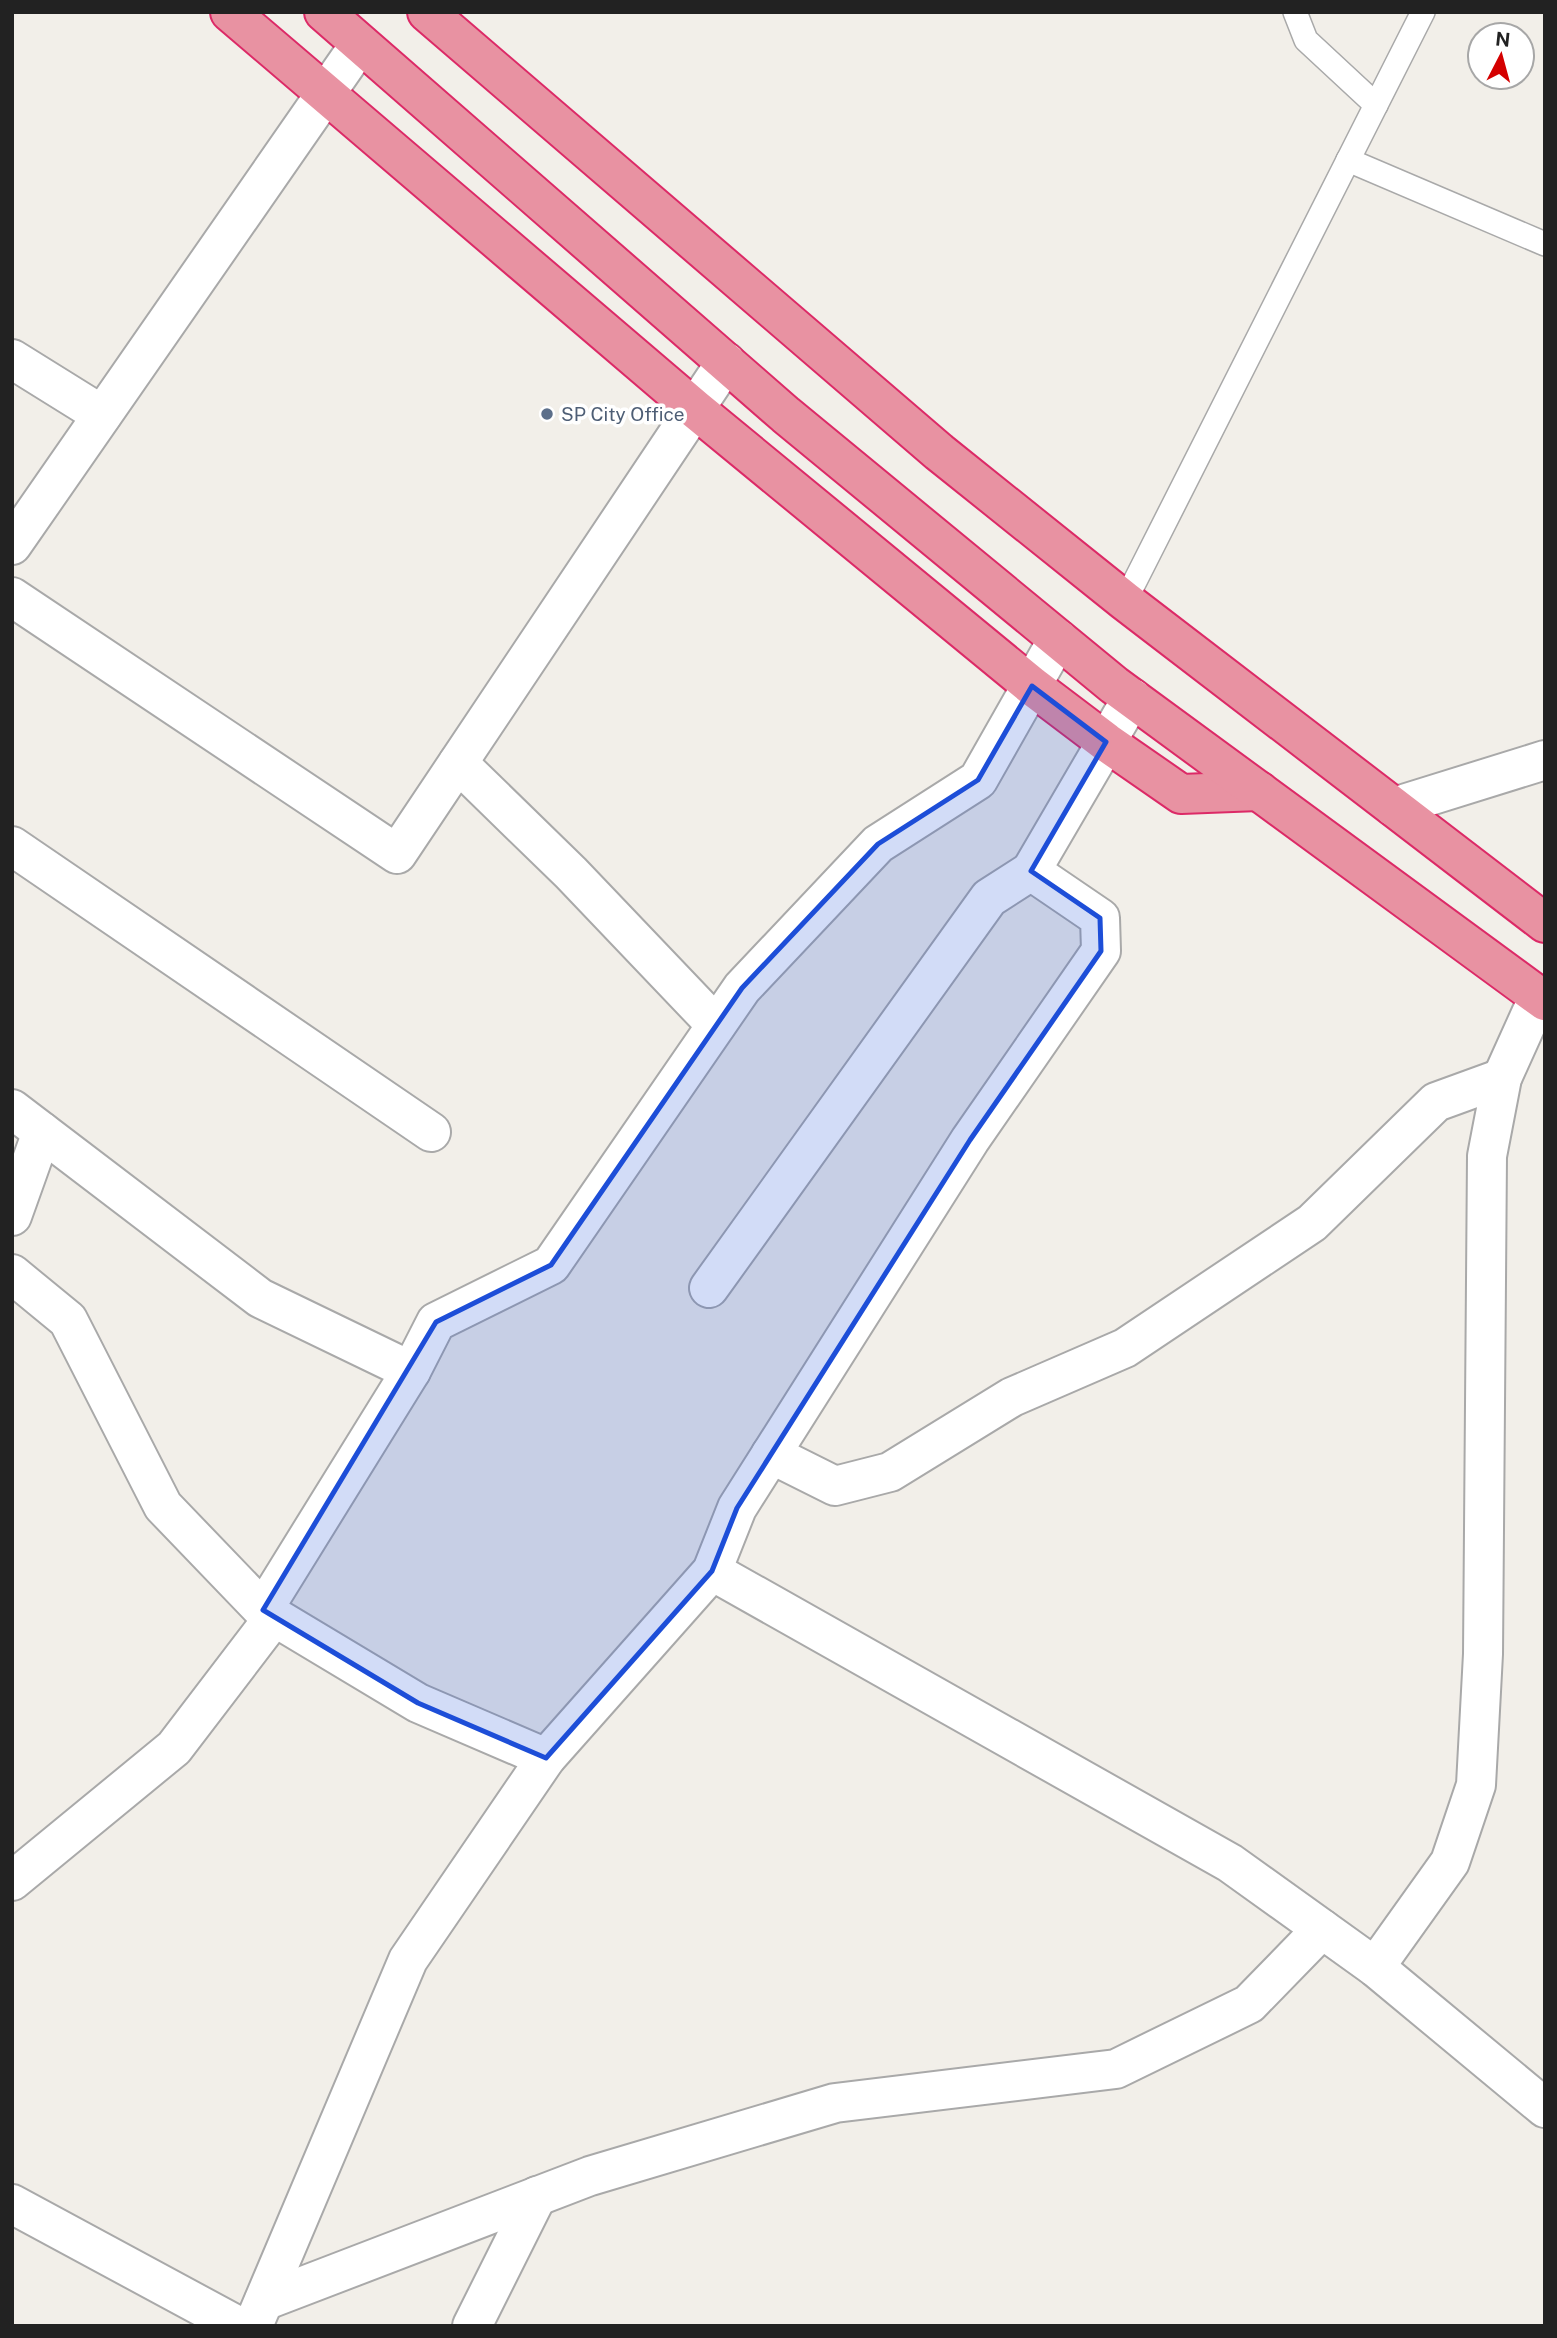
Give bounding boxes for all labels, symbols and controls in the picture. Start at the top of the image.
north arrow [1466,21,1536,91]
text: N [1494,27,1511,51]
place label: SP City Office [561,403,684,425]
marker: SP City Office [539,406,555,422]

